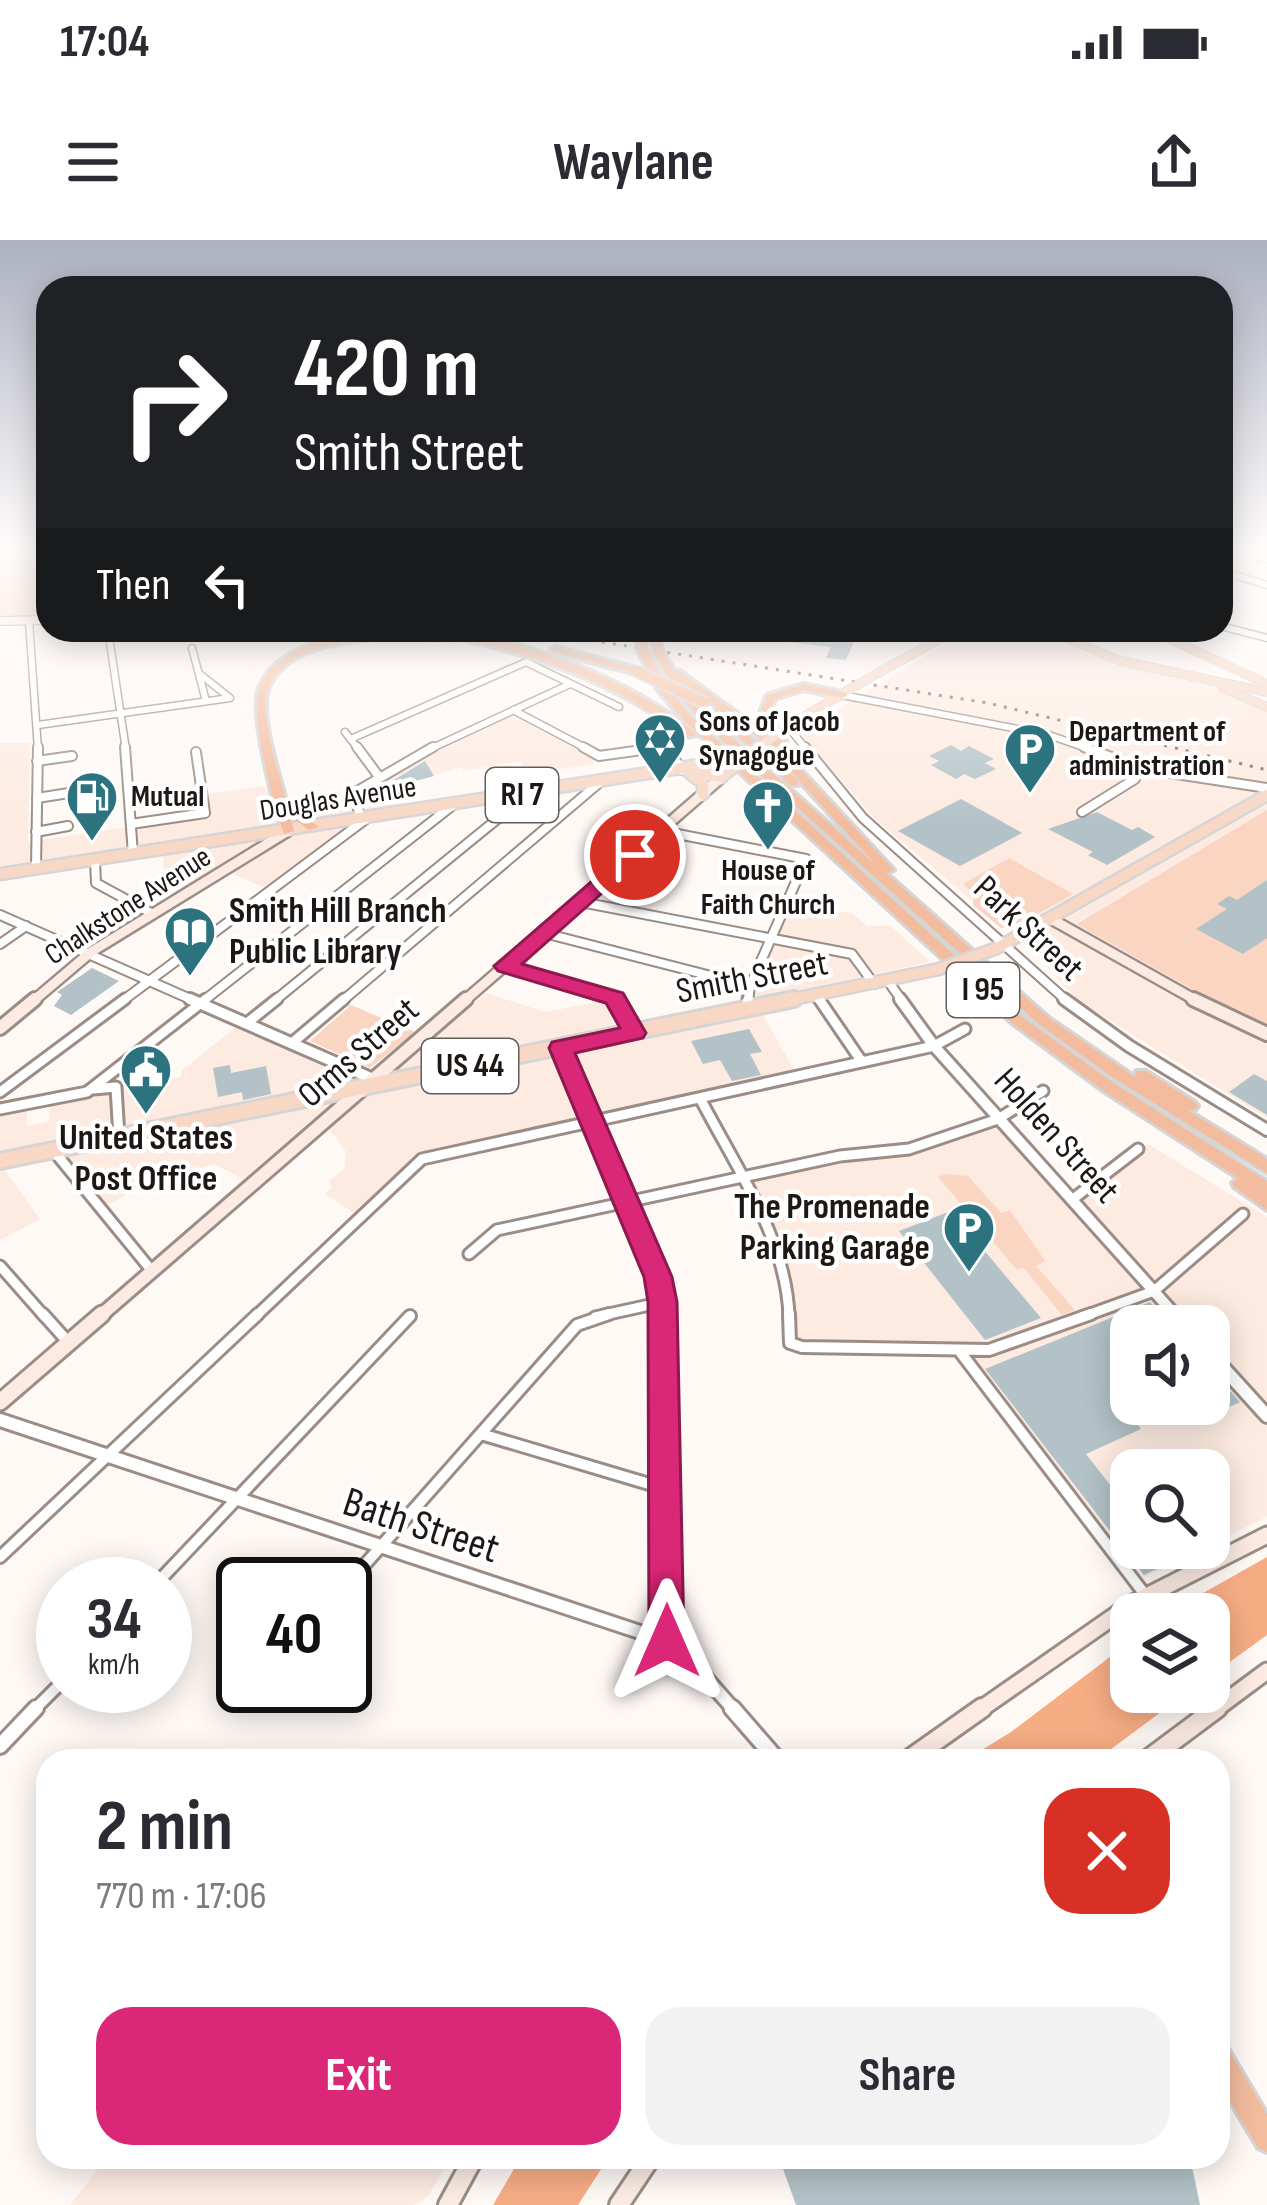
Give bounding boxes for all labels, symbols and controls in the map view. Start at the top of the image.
text: 17:04 [60,15,149,70]
icon: menu [60,129,126,195]
icon: share [1141,129,1207,195]
text: Waylane [553,130,714,195]
text: 420 m [294,319,479,420]
icon: right [96,324,252,480]
text: Smith Street [294,421,524,486]
icon: left [194,552,260,618]
text: Then [96,558,170,613]
place label: Sons of Jacob Synagogue [699,704,840,774]
synagogue icon: Sons of Jacob Synagogue [632,711,688,785]
place label: Department of administration [1069,714,1226,784]
parking icon: Department of administration [1002,721,1058,795]
road number: RI 7 [486,768,558,822]
fuel station icon: Mutual [64,769,120,843]
street label: Douglas Avenue [257,769,419,829]
church icon: House of Faith Church [740,778,796,852]
place label: Mutual [131,779,204,815]
pin [584,804,686,906]
icon: arrive [602,822,668,888]
street label: Chalkstone Avenue [38,839,218,973]
place label: House of Faith Church [701,853,835,923]
street label: Park Street [964,867,1092,991]
place label: Smith Hill Branch Public Library [229,890,447,974]
library icon: Smith Hill Branch Public Library [162,904,218,978]
street label: Smith Street [673,942,831,1014]
road number: I 95 [947,963,1019,1017]
street label: Orms Street [290,989,428,1117]
road number: US 44 [422,1039,518,1093]
public building icon: United States Post Office [118,1042,174,1116]
street label: Holden Street [984,1060,1128,1212]
place label: United States Post Office [59,1117,233,1201]
place label: The Promenade Parking Garage [734,1186,930,1270]
parking icon: The Promenade Parking Garage [941,1200,997,1274]
map controls [1110,1305,1230,1713]
button: sound [1110,1305,1230,1425]
button: search [1110,1449,1230,1569]
street label: Bath Street [337,1477,505,1575]
speed limit sign: 40 [216,1557,372,1713]
position arrow [604,1578,730,1704]
text: 34 [87,1584,141,1656]
button: layers [1110,1593,1230,1713]
text: km/h [88,1647,140,1683]
text: 2 min [96,1784,233,1871]
button: close [1044,1788,1170,1914]
text: 770 m · 17:06 [96,1873,267,1920]
button: Exit [96,2007,621,2145]
button: Share [645,2007,1170,2145]

